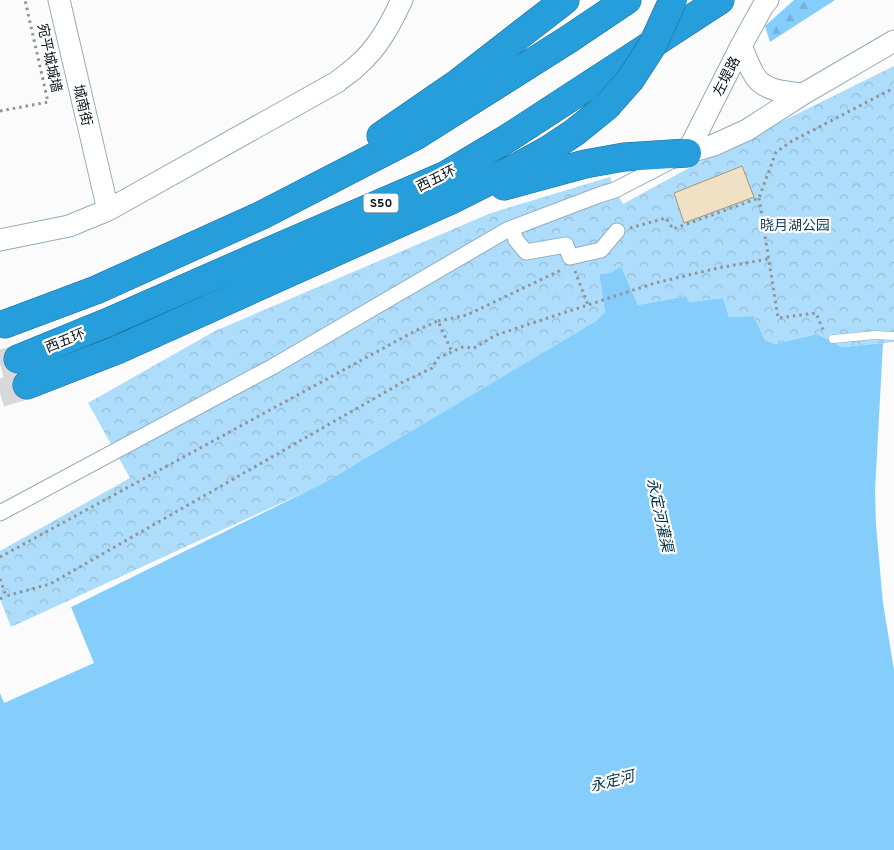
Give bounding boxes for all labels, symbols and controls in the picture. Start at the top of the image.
street label: 宛平城城墙 [33,22,64,94]
street label: 左堤路 [710,54,744,99]
street label: 城南街 [69,83,95,128]
street label: 西五环 [414,163,459,196]
road number: S50 [364,194,398,212]
park label: 晓月湖公园 [760,218,830,235]
street label: 西五环 [43,326,88,357]
water label: 永定河灌渠 [641,477,676,556]
water label: 永定河 [588,767,639,797]

